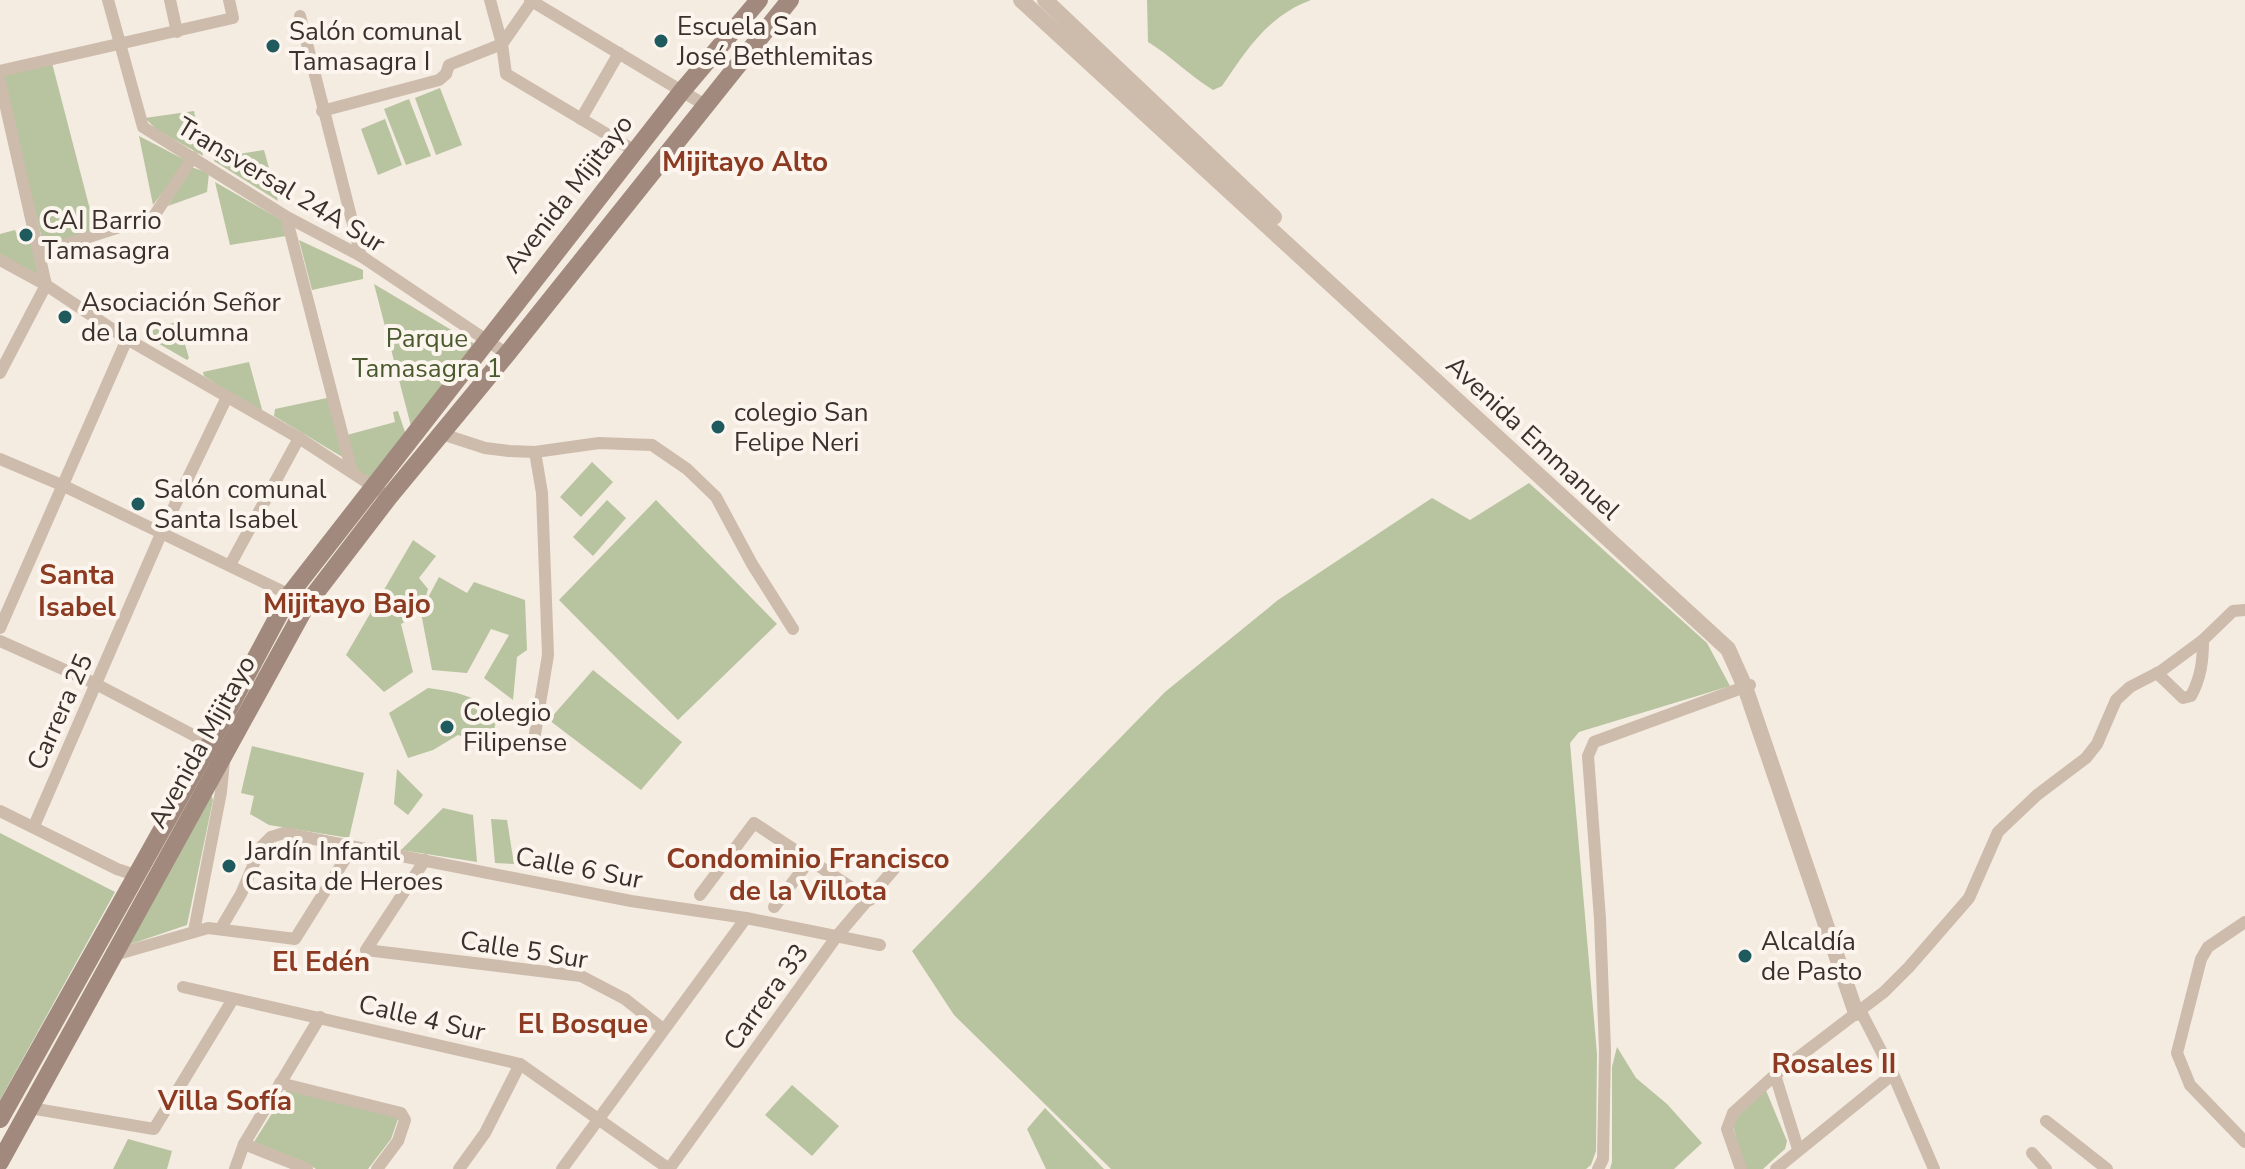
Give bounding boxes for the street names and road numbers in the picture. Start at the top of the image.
street label: Avenida Mijitayo [495,107,641,281]
street label: Transversal 24A Sur [170,109,392,261]
street label: Avenida Emmanuel [1438,348,1628,528]
street label: Carrera 25 [19,648,101,776]
street label: Avenida Mijitayo [140,649,264,835]
street label: Calle 6 Sur [512,839,646,898]
street label: Calle 5 Sur [458,923,591,977]
street label: Carrera 33 [715,937,817,1057]
street label: Calle 4 Sur [355,986,489,1050]

